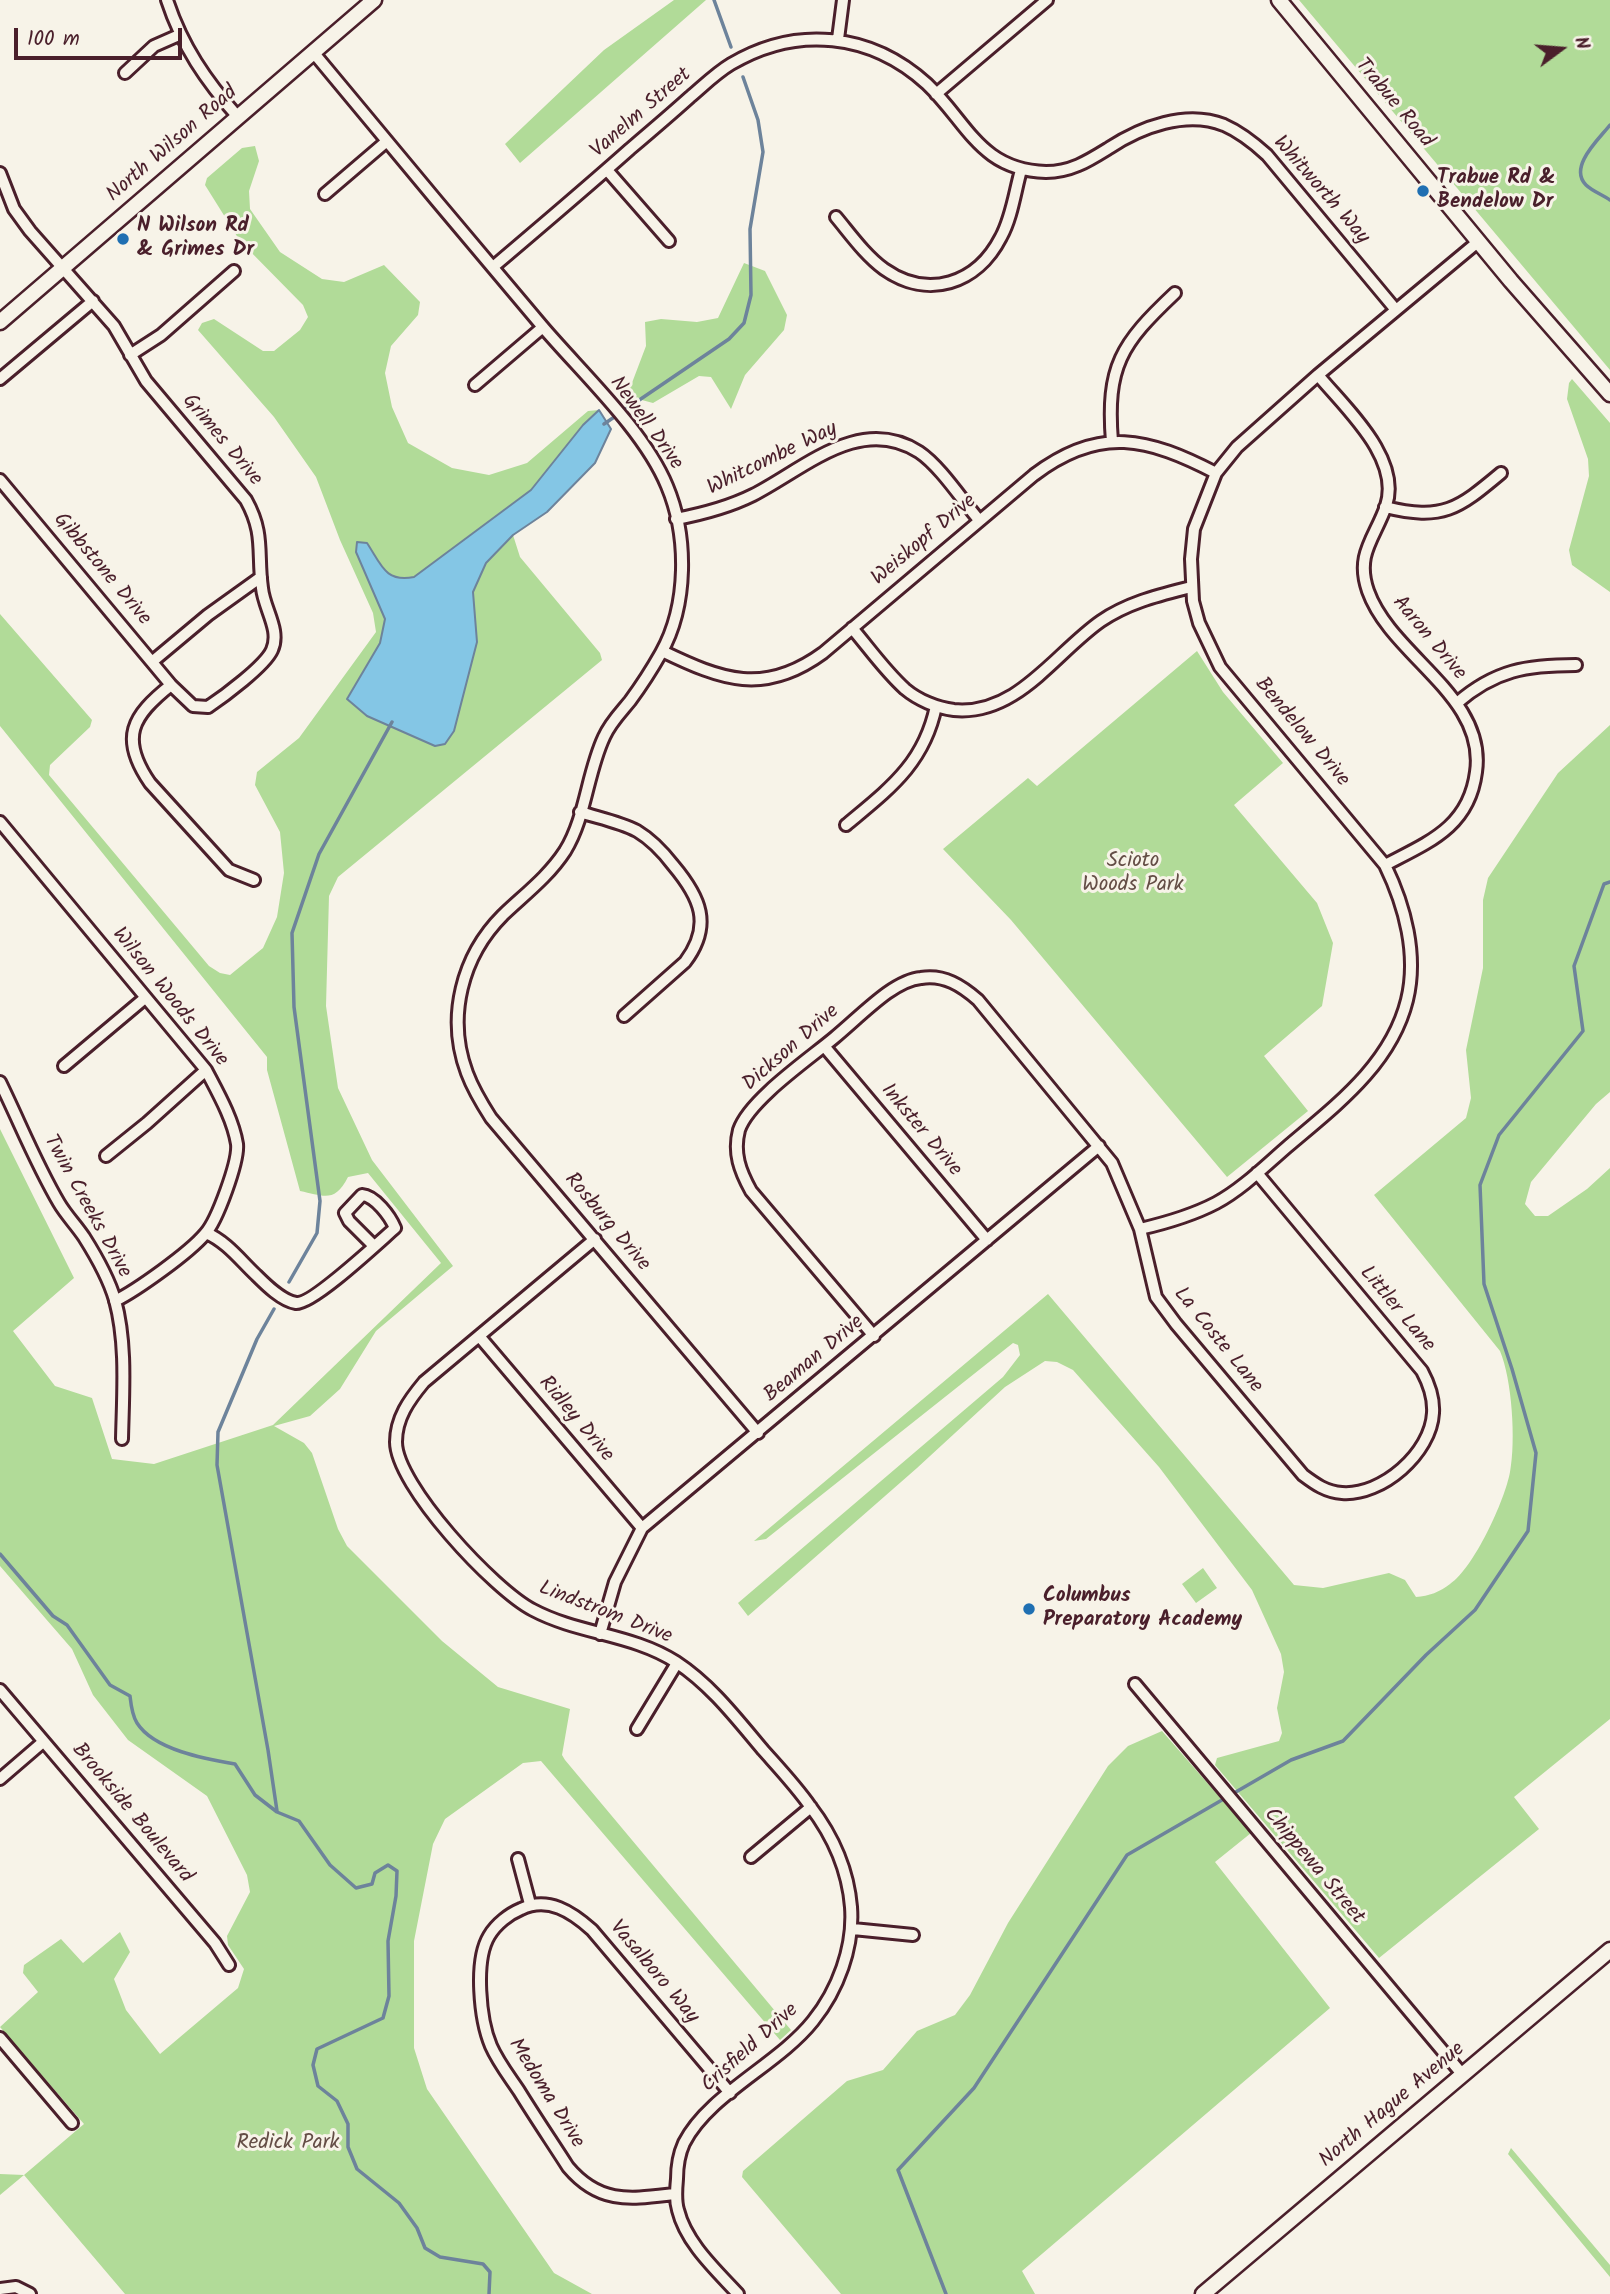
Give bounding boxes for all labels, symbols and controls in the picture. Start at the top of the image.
scale bar [18,14,186,58]
north arrow [1526,14,1596,84]
text: 100 m [27,23,80,56]
text: N [1565,33,1597,53]
street label: Trabue Road [1348,54,1438,154]
street label: Vanelm Street [586,63,698,165]
street label: North Wilson Road [102,81,244,209]
street label: Whitworth Way [1266,132,1374,250]
place label: Trabue Rd & Bendelow Dr [1437,166,1556,216]
marker: Trabue Rd & Bendelow Dr [1415,183,1431,199]
place label: N Wilson Rd & Grimes Dr [137,214,254,264]
marker: N Wilson Rd & Grimes Dr [115,231,131,247]
street label: Newell Drive [603,372,687,476]
street label: Grimes Drive [175,390,267,492]
street label: Whitcombe Way [704,418,842,502]
street label: Weiskopf Drive [867,490,983,592]
street label: Gibbstone Drive [47,509,155,631]
street label: Aaron Drive [1385,592,1471,686]
street label: Bendelow Drive [1248,673,1354,793]
park label: Scioto Woods Park [1082,849,1184,899]
street label: Wilson Woods Drive [105,923,233,1073]
street label: Dickson Drive [739,1000,845,1098]
street label: Inkster Drive [874,1080,966,1182]
street label: Twin Creeks Drive [36,1131,136,1283]
street label: Rosburg Drive [557,1169,655,1277]
street label: Littler Lane [1353,1262,1439,1358]
street label: La Coste Lane [1167,1283,1267,1399]
street label: Beaman Drive [760,1311,870,1409]
street label: Ridley Drive [532,1372,618,1468]
street label: Lindstrom Drive [535,1577,675,1651]
place label: Columbus Preparatory Academy [1043,1584,1242,1634]
marker: Columbus Preparatory Academy [1021,1601,1037,1617]
street label: Brookside Boulevard [65,1739,197,1889]
street label: Chippewa Street [1257,1804,1369,1930]
street label: Vasalboro Way [603,1916,703,2030]
street label: Crisfield Drive [697,1999,805,2099]
street label: Medoma Drive [501,2034,589,2154]
street label: North Hague Avenue [1315,2038,1471,2174]
park label: Redick Park [237,2131,339,2157]

